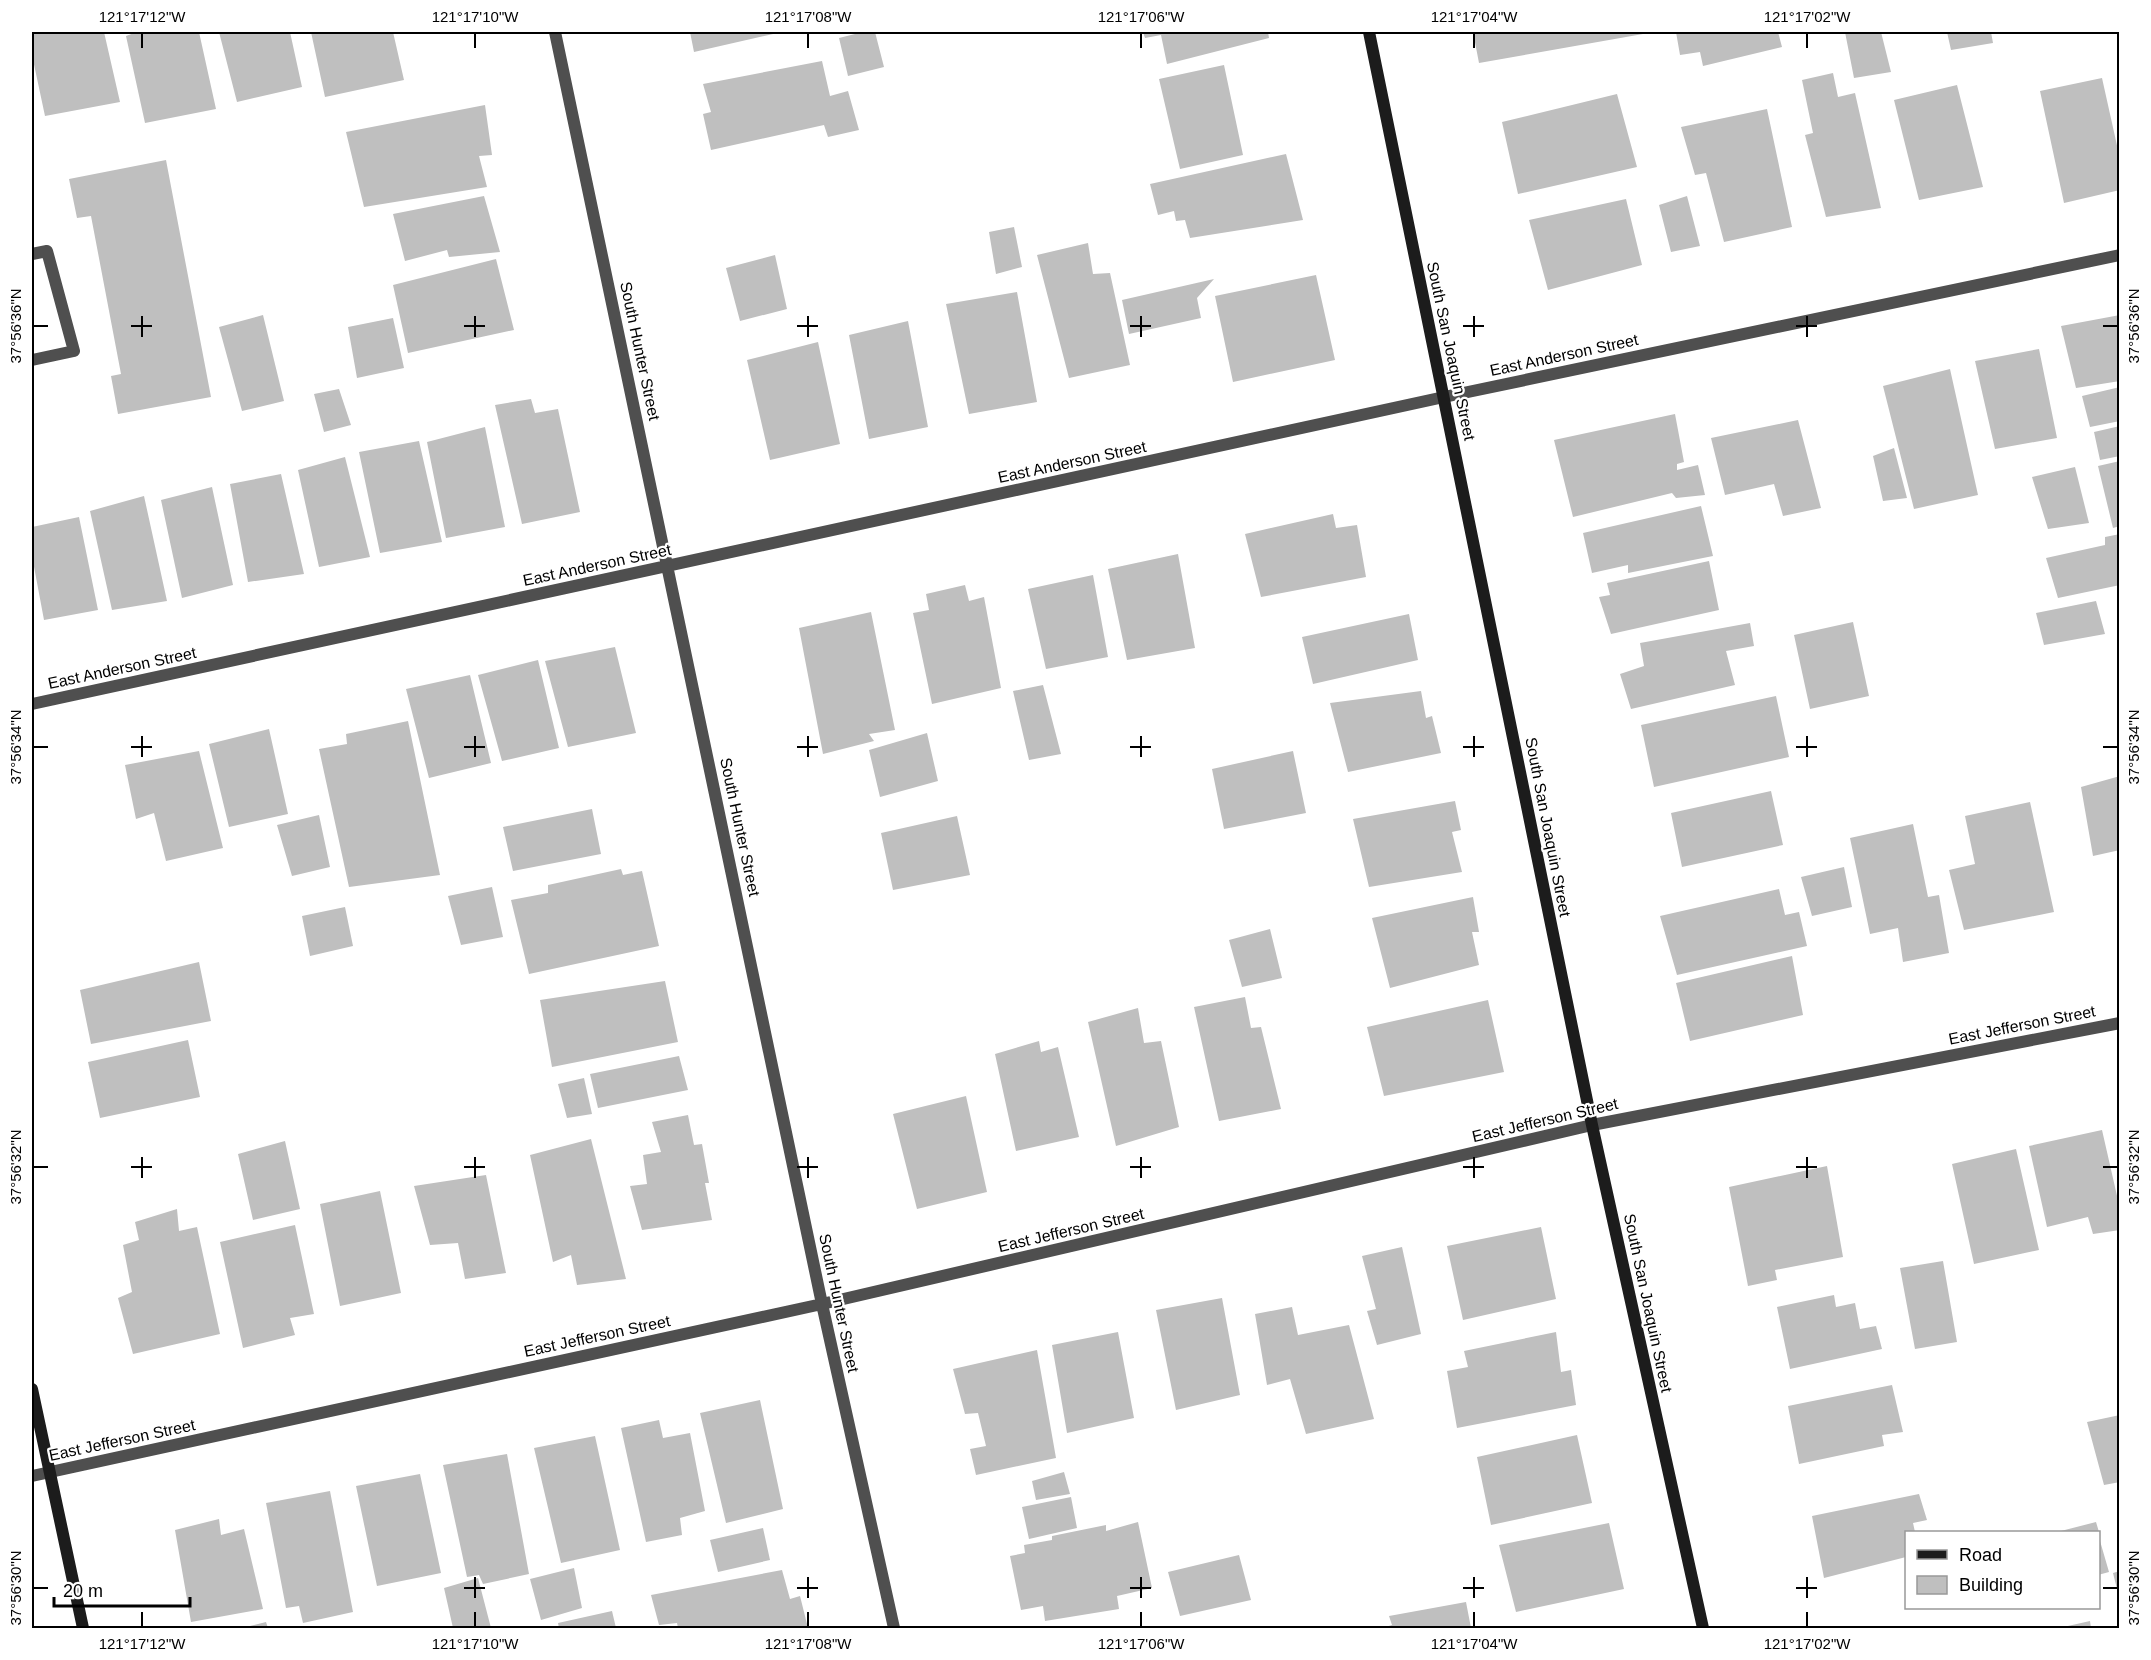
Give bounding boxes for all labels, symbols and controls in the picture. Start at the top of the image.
text: 121°17'12"W [99,8,186,25]
text: 121°17'10"W [432,8,519,25]
text: 121°17'08"W [765,8,852,25]
text: 121°17'06"W [1098,8,1185,25]
text: 121°17'04"W [1431,8,1518,25]
text: 121°17'02"W [1764,8,1851,25]
street label: South San Joaquin Street [1424,260,1478,442]
street label: South Hunter Street [617,280,663,422]
text: 37°56'36"N [7,288,24,364]
text: 37°56'36"N [2125,288,2142,364]
street label: East Anderson Street [1488,331,1640,379]
street label: East Anderson Street [996,438,1148,486]
street label: East Anderson Street [521,541,673,589]
street label: East Anderson Street [46,644,198,692]
text: 37°56'34"N [7,709,24,785]
text: 37°56'34"N [2125,709,2142,785]
street label: South San Joaquin Street [1522,736,1574,919]
street label: South Hunter Street [717,756,763,898]
street label: East Jefferson Street [1947,1002,2097,1048]
street label: East Jefferson Street [1470,1095,1620,1145]
text: 37°56'32"N [7,1129,24,1205]
text: 37°56'32"N [2125,1129,2142,1205]
street label: East Jefferson Street [996,1205,1146,1255]
street label: South San Joaquin Street [1621,1212,1675,1394]
street label: South Hunter Street [816,1232,862,1374]
street label: East Jefferson Street [522,1312,672,1360]
street label: East Jefferson Street [47,1416,197,1464]
legend [1905,1531,2100,1609]
text: Road [1959,1545,2002,1565]
text: 37°56'30"N [7,1550,24,1626]
text: 37°56'30"N [2125,1550,2142,1626]
scale bar [54,1570,190,1608]
text: Building [1959,1575,2023,1595]
text: 20 m [63,1581,103,1601]
text: 121°17'12"W [99,1635,186,1652]
text: 121°17'10"W [432,1635,519,1652]
text: 121°17'08"W [765,1635,852,1652]
text: 121°17'06"W [1098,1635,1185,1652]
text: 121°17'04"W [1431,1635,1518,1652]
text: 121°17'02"W [1764,1635,1851,1652]

